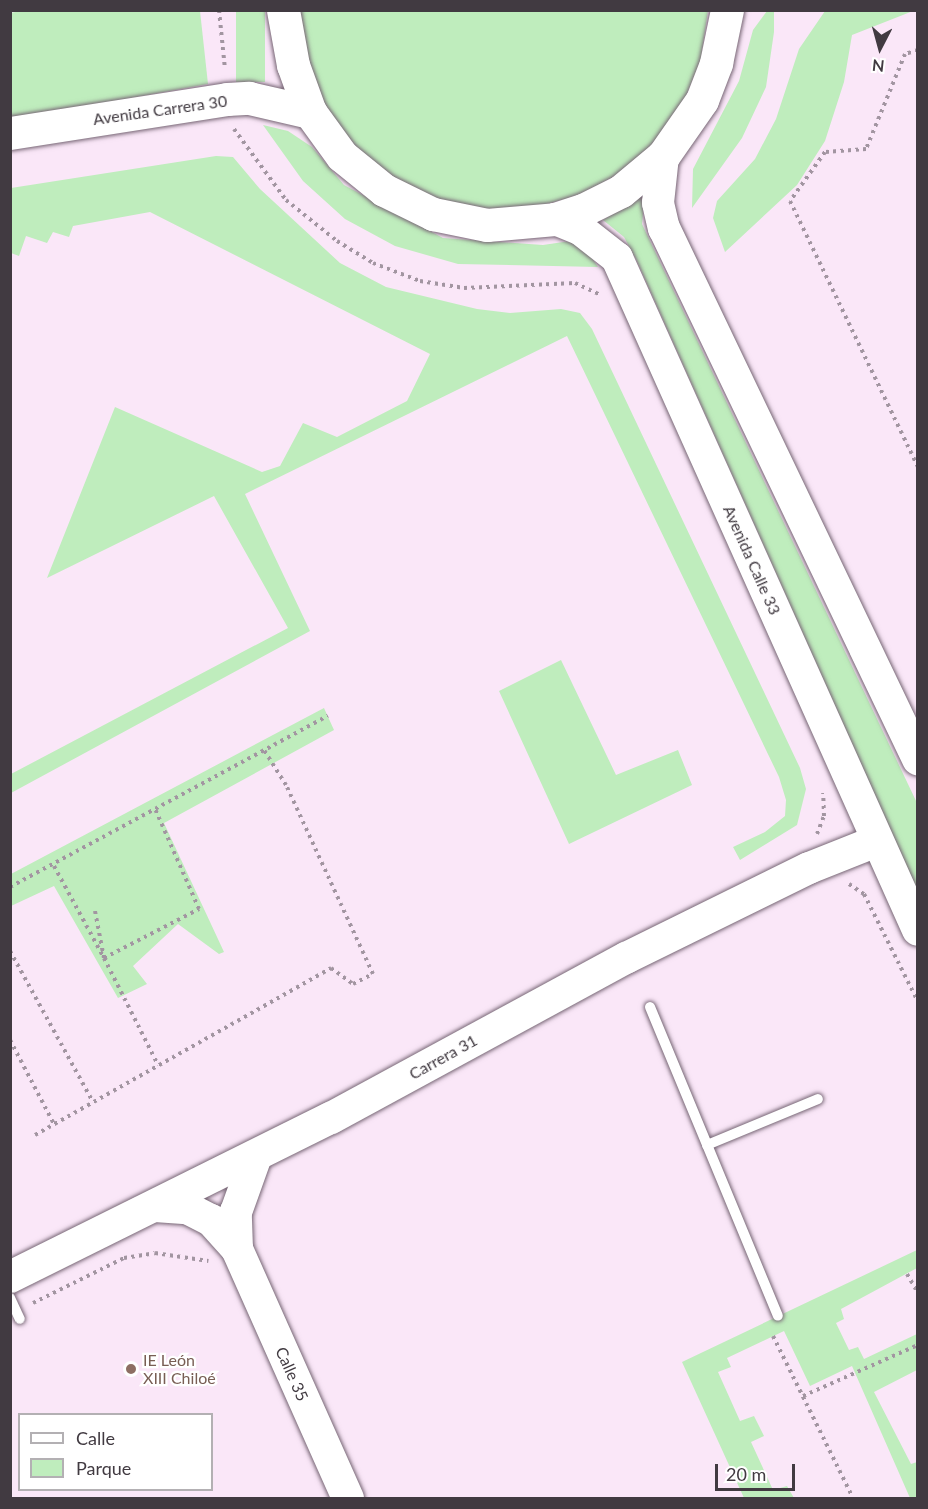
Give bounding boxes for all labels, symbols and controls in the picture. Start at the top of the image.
north arrow [850,18,910,78]
text: N [871,56,885,76]
street label: Avenida Carrera 30 [92,91,228,129]
street label: Avenida Calle 33 [719,502,785,618]
street label: Carrera 31 [406,1030,480,1084]
street label: Calle 35 [272,1344,312,1404]
place label: IE León XIII Chiloé [143,1350,216,1388]
marker: IE León XIII Chiloé [124,1362,138,1376]
legend [18,1413,213,1491]
text: Calle [76,1427,115,1449]
scale bar [718,1452,798,1490]
text: Parque [76,1457,131,1479]
text: 20 m [726,1463,766,1485]

